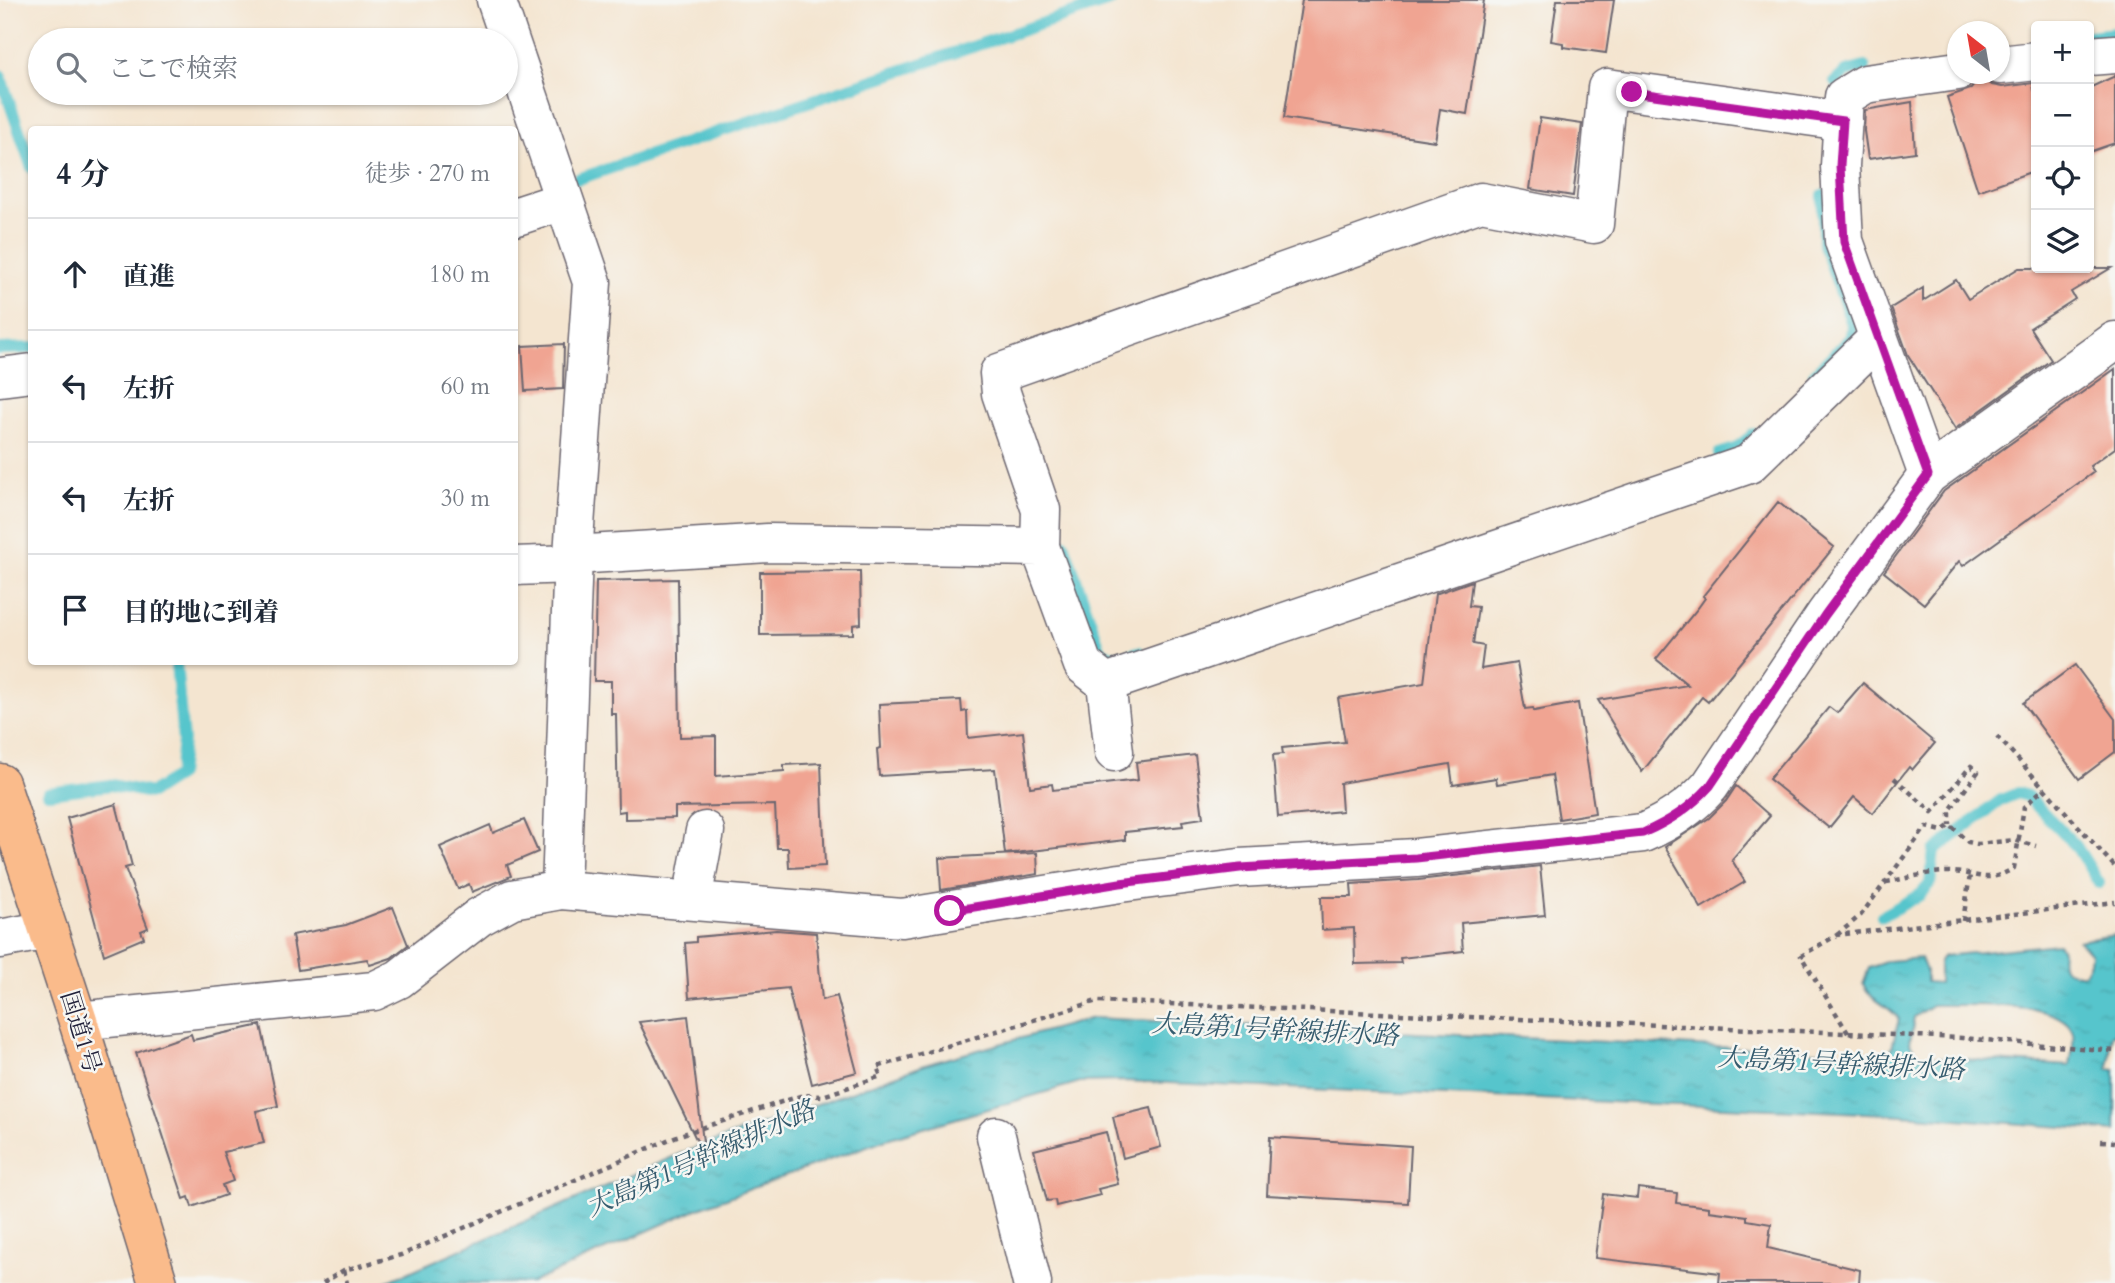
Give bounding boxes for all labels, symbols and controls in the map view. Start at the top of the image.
north arrow [1947,21,2010,84]
map controls [2031,21,2094,273]
button: + [2031,21,2094,84]
search box [28,28,518,105]
icon: search [52,48,90,86]
text: ここで検索 [108,51,238,86]
route end [1616,76,1647,107]
button: − [2031,84,2094,147]
button: locate [2031,147,2094,210]
text: 4 分 [56,154,109,195]
text: 徒歩 · 270 m [365,158,490,189]
button: layers [2031,210,2094,273]
icon: ahead [56,255,94,293]
text: 直進 [123,259,175,294]
text: 180 m [429,259,490,290]
icon: left [56,367,94,405]
text: 左折 [123,371,175,406]
text: 60 m [441,371,490,402]
icon: left [56,479,94,517]
text: 左折 [123,483,175,518]
text: 30 m [441,483,490,514]
icon: arrive [56,591,94,629]
text: 目的地に到着 [123,595,279,630]
route start [934,895,965,926]
street label: 国道1号 [52,987,109,1077]
water label: 大島第1号幹線排水路 [1151,1006,1401,1054]
water label: 大島第1号幹線排水路 [1717,1040,1967,1088]
water label: 大島第1号幹線排水路 [580,1091,822,1225]

